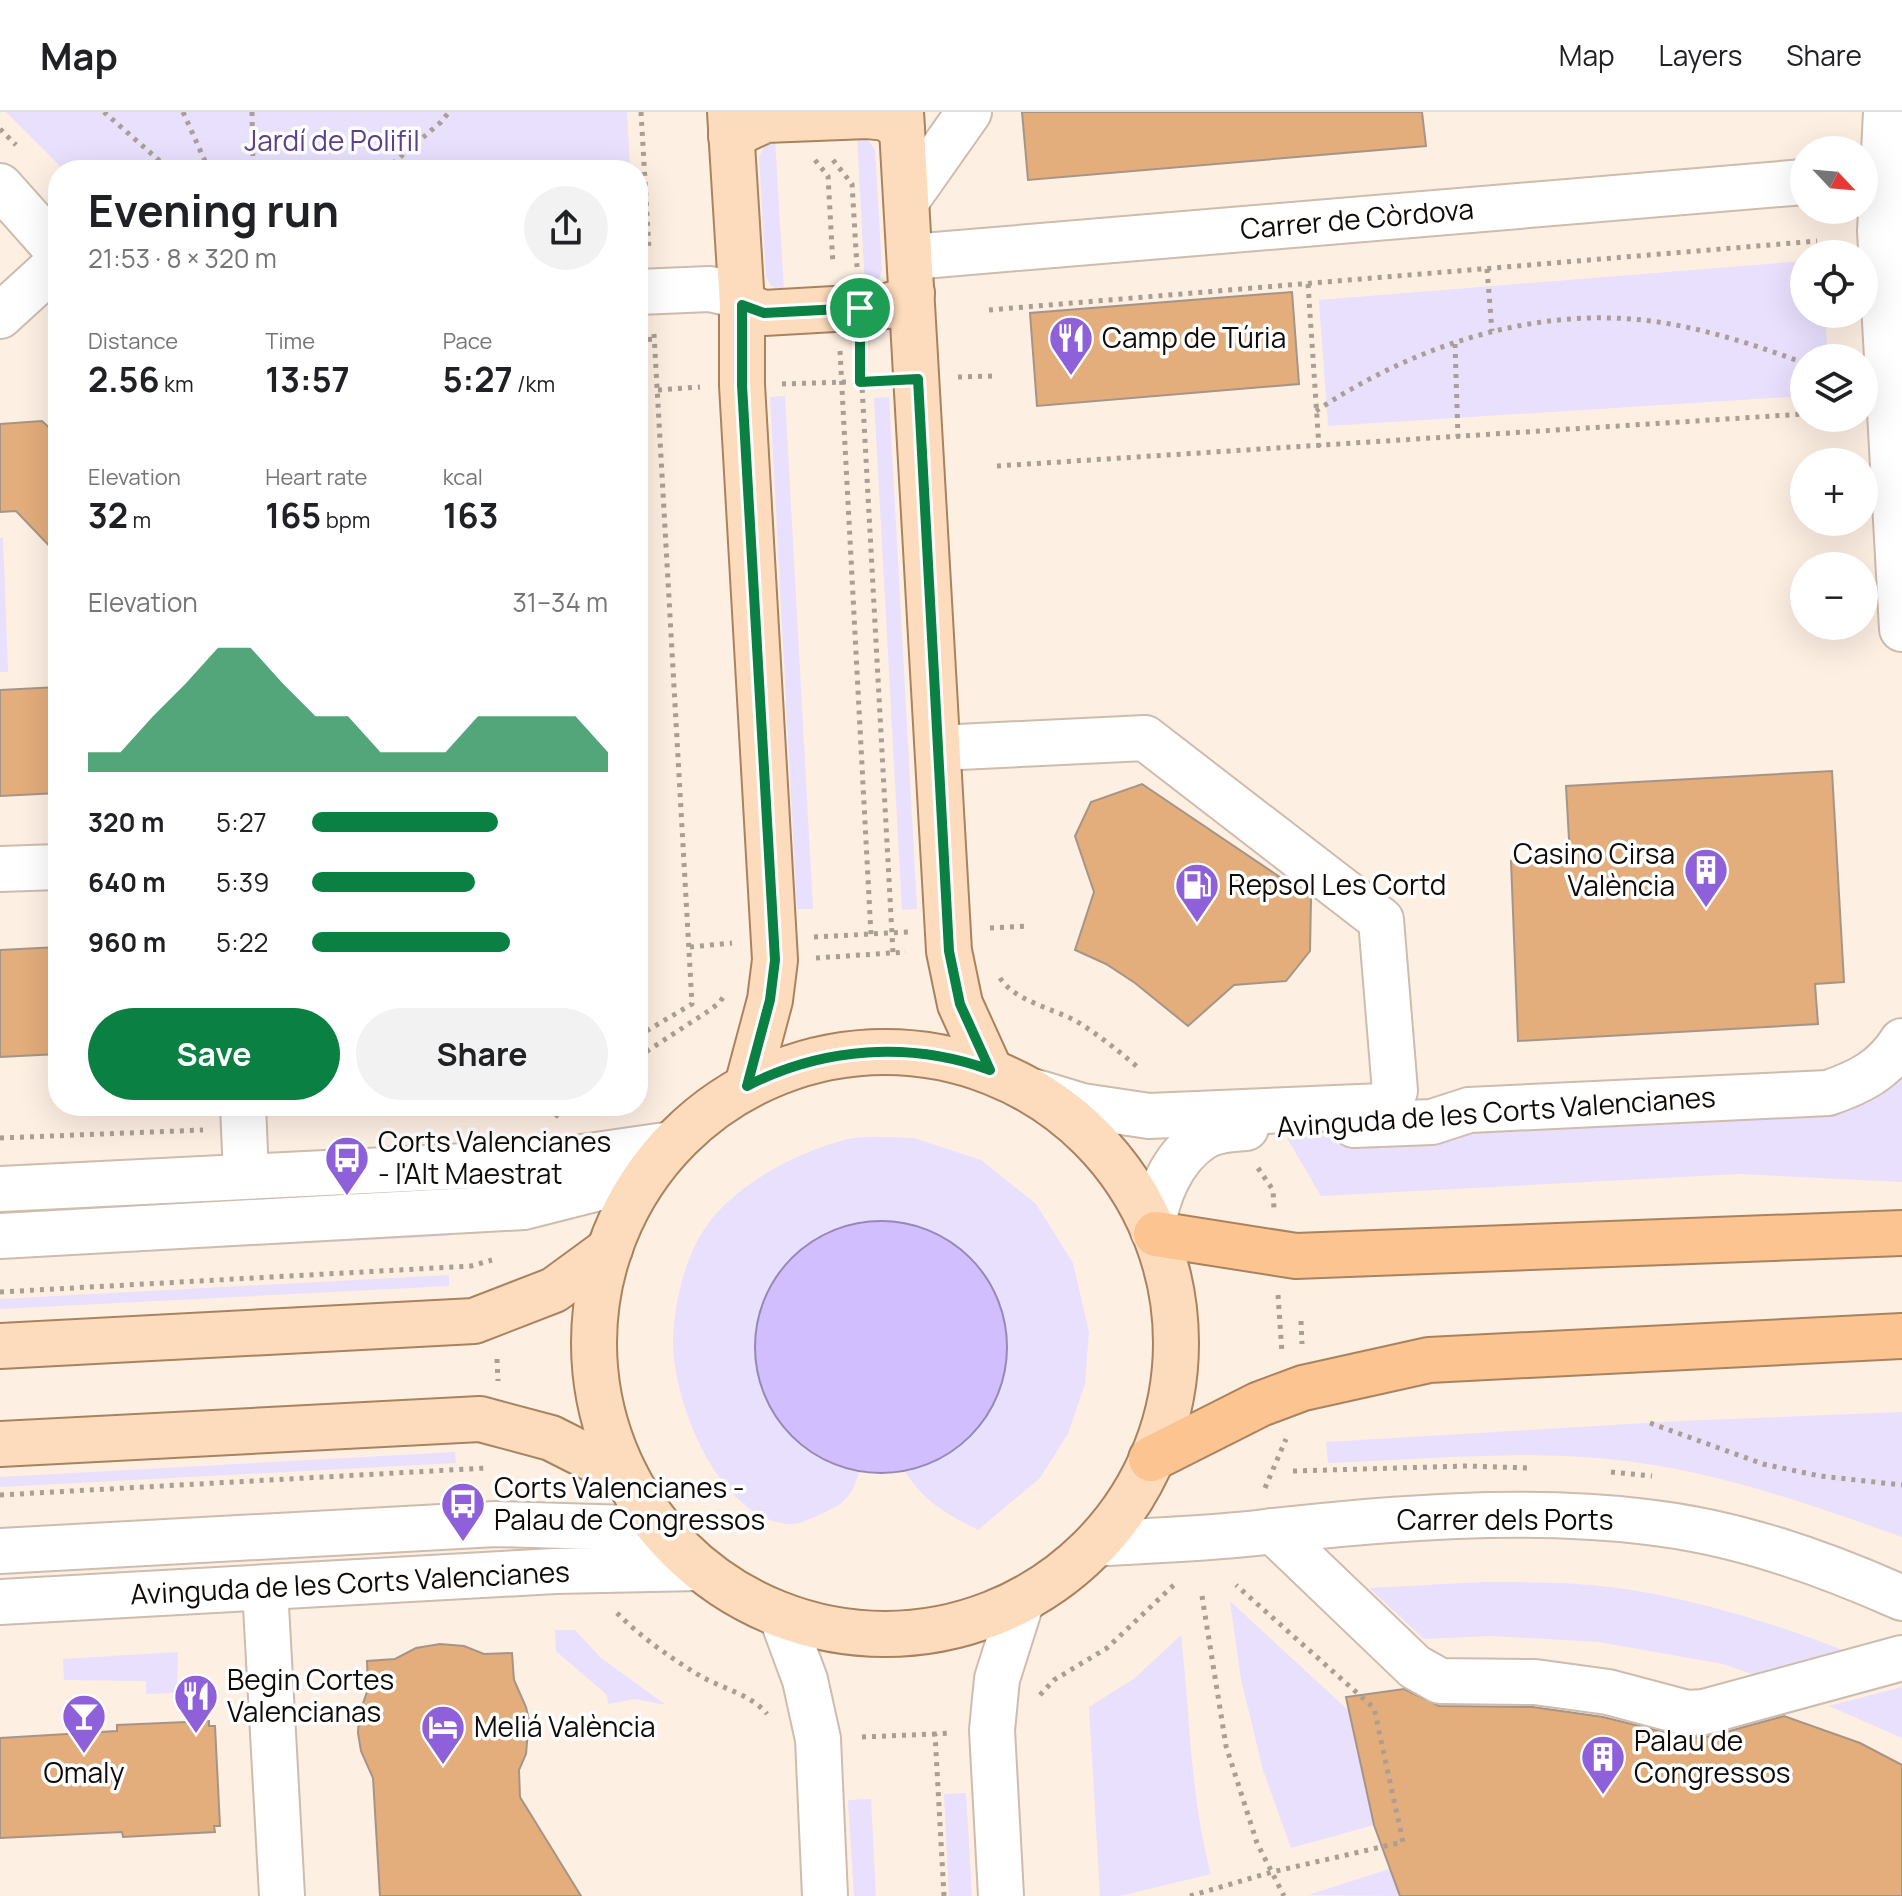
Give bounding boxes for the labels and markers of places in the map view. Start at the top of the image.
pin [826,274,894,342]
restaurant icon: Camp de Túria [1047,314,1095,377]
place label: Camp de Túria [1102,318,1286,356]
place label: Casino Cirsa València [1513,834,1675,904]
building icon: Casino Cirsa València [1682,846,1730,909]
fuel station icon: Repsol Les Cortd [1173,861,1221,924]
place label: Repsol Les Cortd [1228,865,1446,903]
place label: Corts Valencianes - l'Alt Maestrat [378,1122,611,1192]
bus stop icon: Corts Valencianes - l'Alt Maestrat [323,1134,371,1197]
place label: Corts Valencianes - Palau de Congressos [494,1468,765,1538]
bus stop icon: Corts Valencianes - Palau de Congressos [439,1480,487,1543]
place label: Begin Cortes Valencianas [227,1660,394,1730]
restaurant icon: Begin Cortes Valencianas [172,1672,220,1735]
bar icon: Omaly [60,1692,108,1755]
hotel icon: Meliá València [419,1703,467,1766]
place label: Meliá València [474,1707,656,1745]
place label: Palau de Congressos [1634,1721,1791,1791]
building icon: Palau de Congressos [1579,1733,1627,1796]
place label: Omaly [44,1753,125,1791]

